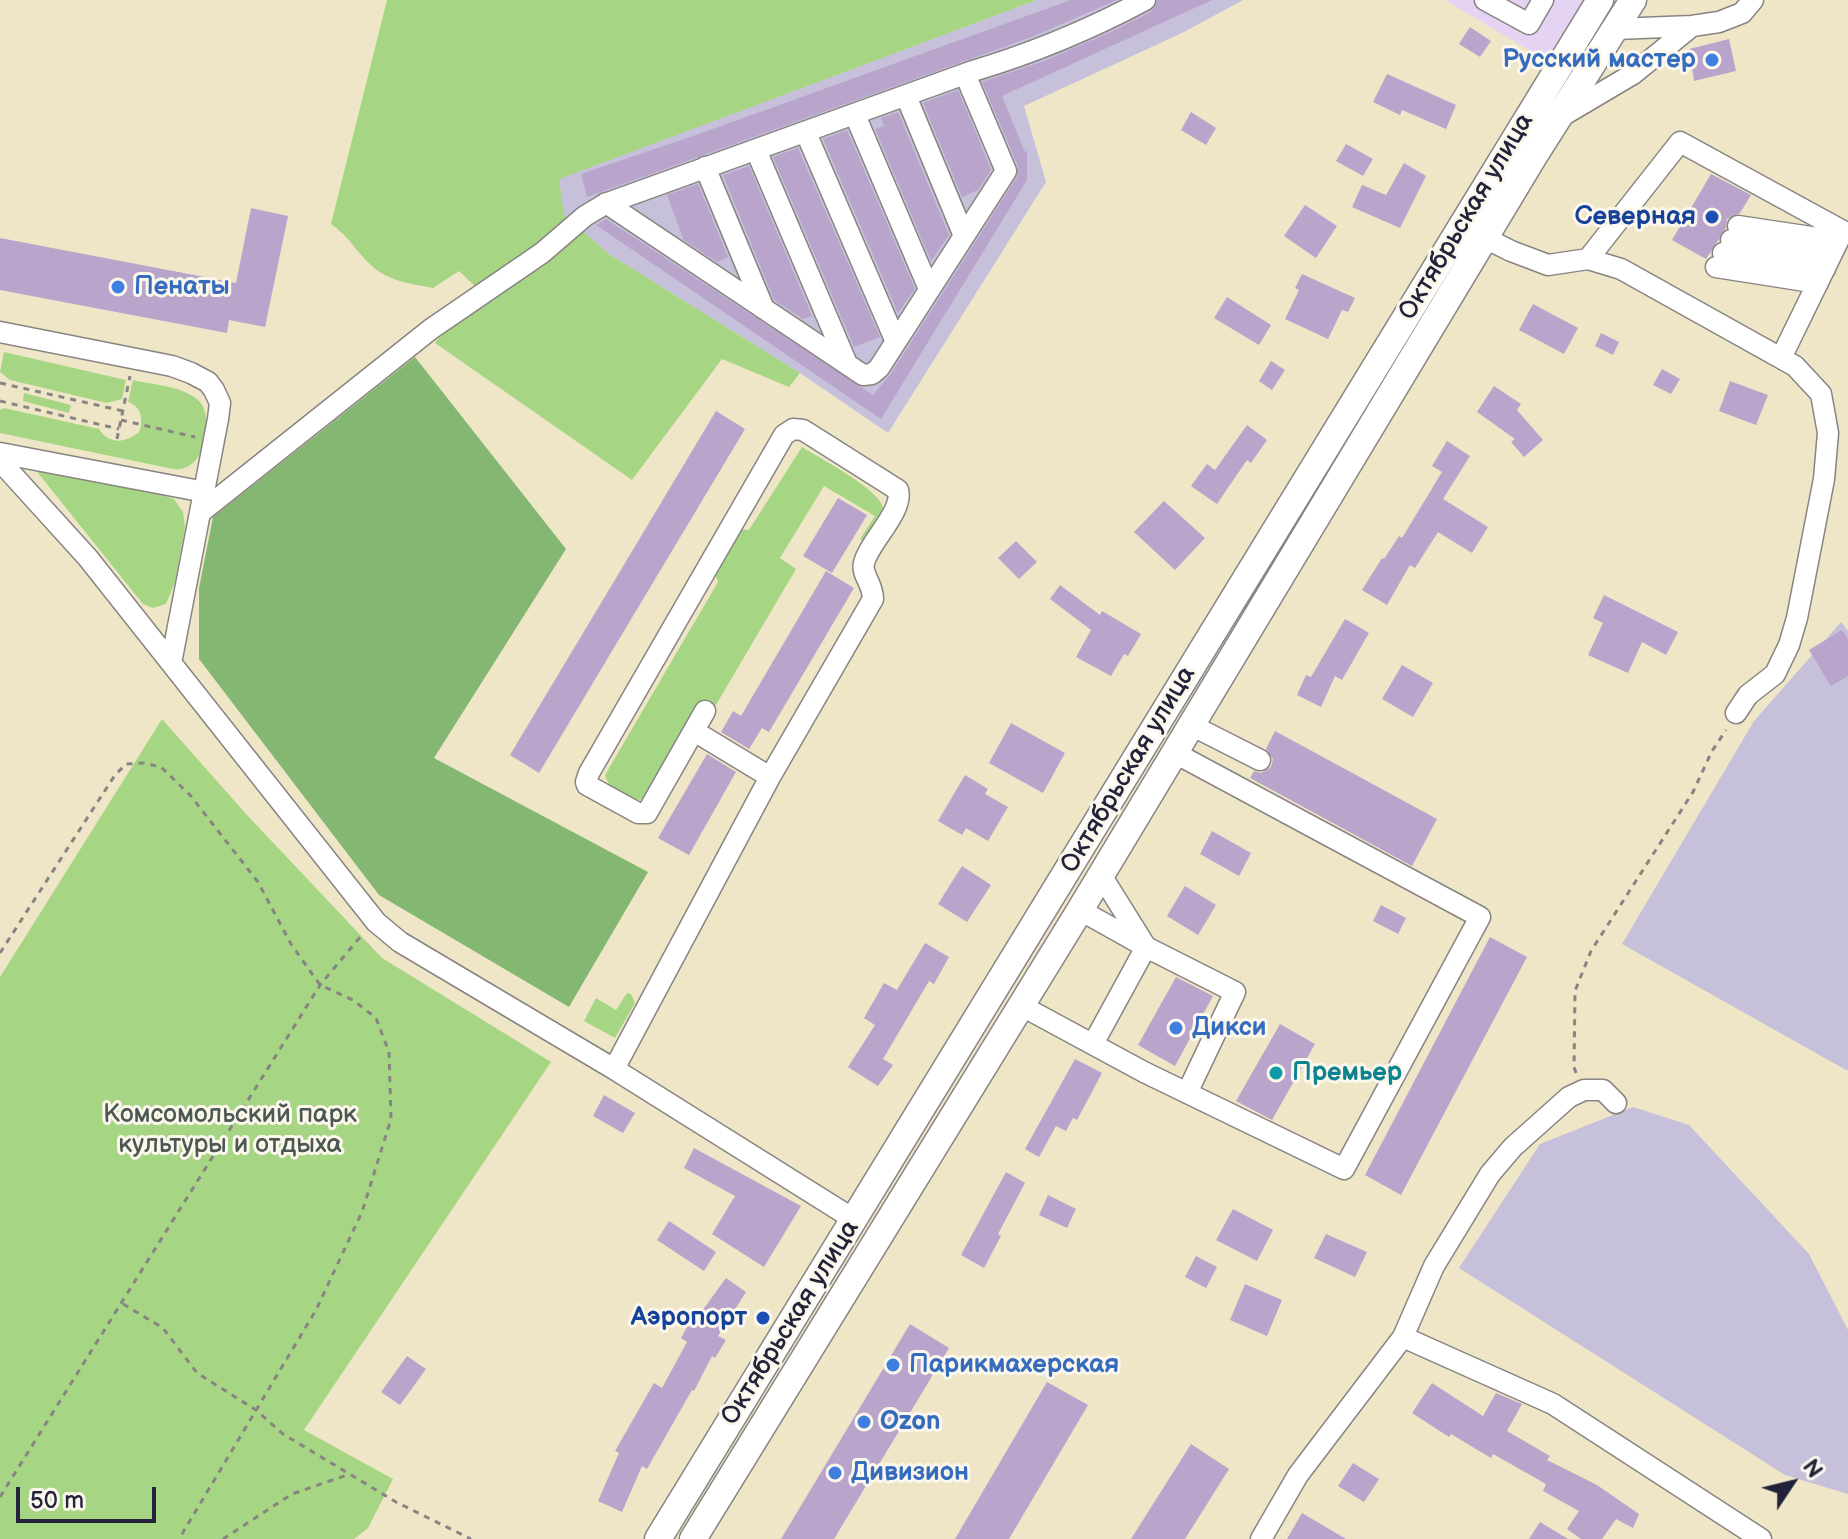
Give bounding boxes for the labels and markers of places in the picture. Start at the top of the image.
place label: Русский мастер [1502,44,1696,76]
marker: Русский мастер [1703,51,1721,69]
place label: Северная [1574,201,1696,233]
marker: Северная [1703,208,1721,226]
place label: Пенаты [134,271,230,303]
marker: Пенаты [109,278,127,296]
place label: Дикси [1192,1012,1266,1044]
marker: Дикси [1167,1019,1185,1037]
place label: Премьер [1292,1057,1402,1089]
marker: Премьер [1267,1064,1285,1082]
place label: Аэропорт [631,1302,747,1334]
marker: Аэропорт [754,1309,772,1327]
place label: Парикмахерская [909,1349,1119,1381]
marker: Парикмахерская [884,1356,902,1374]
place label: Ozon [880,1406,941,1438]
marker: Ozon [855,1413,873,1431]
place label: Дивизион [851,1457,969,1489]
marker: Дивизион [826,1464,844,1482]

